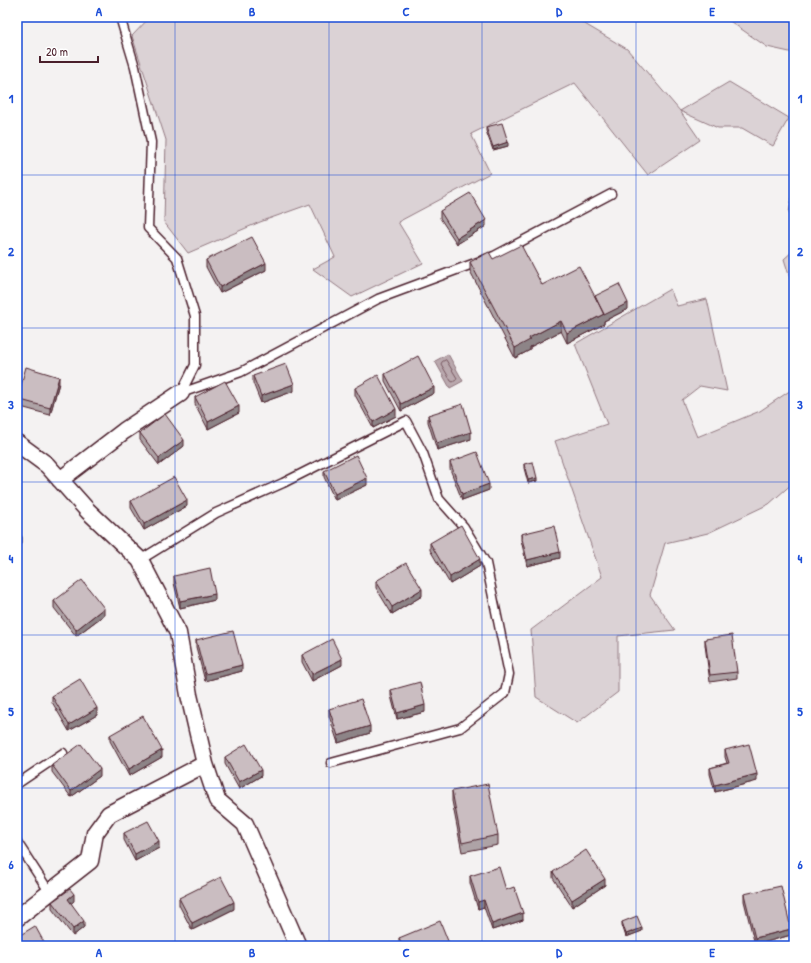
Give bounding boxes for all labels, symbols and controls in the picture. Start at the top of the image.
text: A [96,2,103,20]
text: B [249,2,256,20]
text: C [402,2,410,20]
text: D [556,2,563,20]
text: E [709,2,715,20]
scale bar [40,38,98,64]
text: 20 m [46,43,68,60]
text: 1 [9,89,14,107]
text: 1 [798,89,803,107]
text: 2 [8,242,15,260]
text: 2 [797,242,804,260]
text: 3 [8,395,14,413]
text: 3 [797,395,803,413]
text: 4 [9,549,14,567]
text: 4 [798,549,803,567]
text: 5 [8,702,14,720]
text: 5 [797,702,803,720]
text: 6 [8,855,14,873]
text: 6 [797,855,803,873]
text: A [96,943,103,961]
text: B [249,943,256,961]
text: C [402,943,410,961]
text: D [556,943,563,961]
text: E [709,943,715,961]

